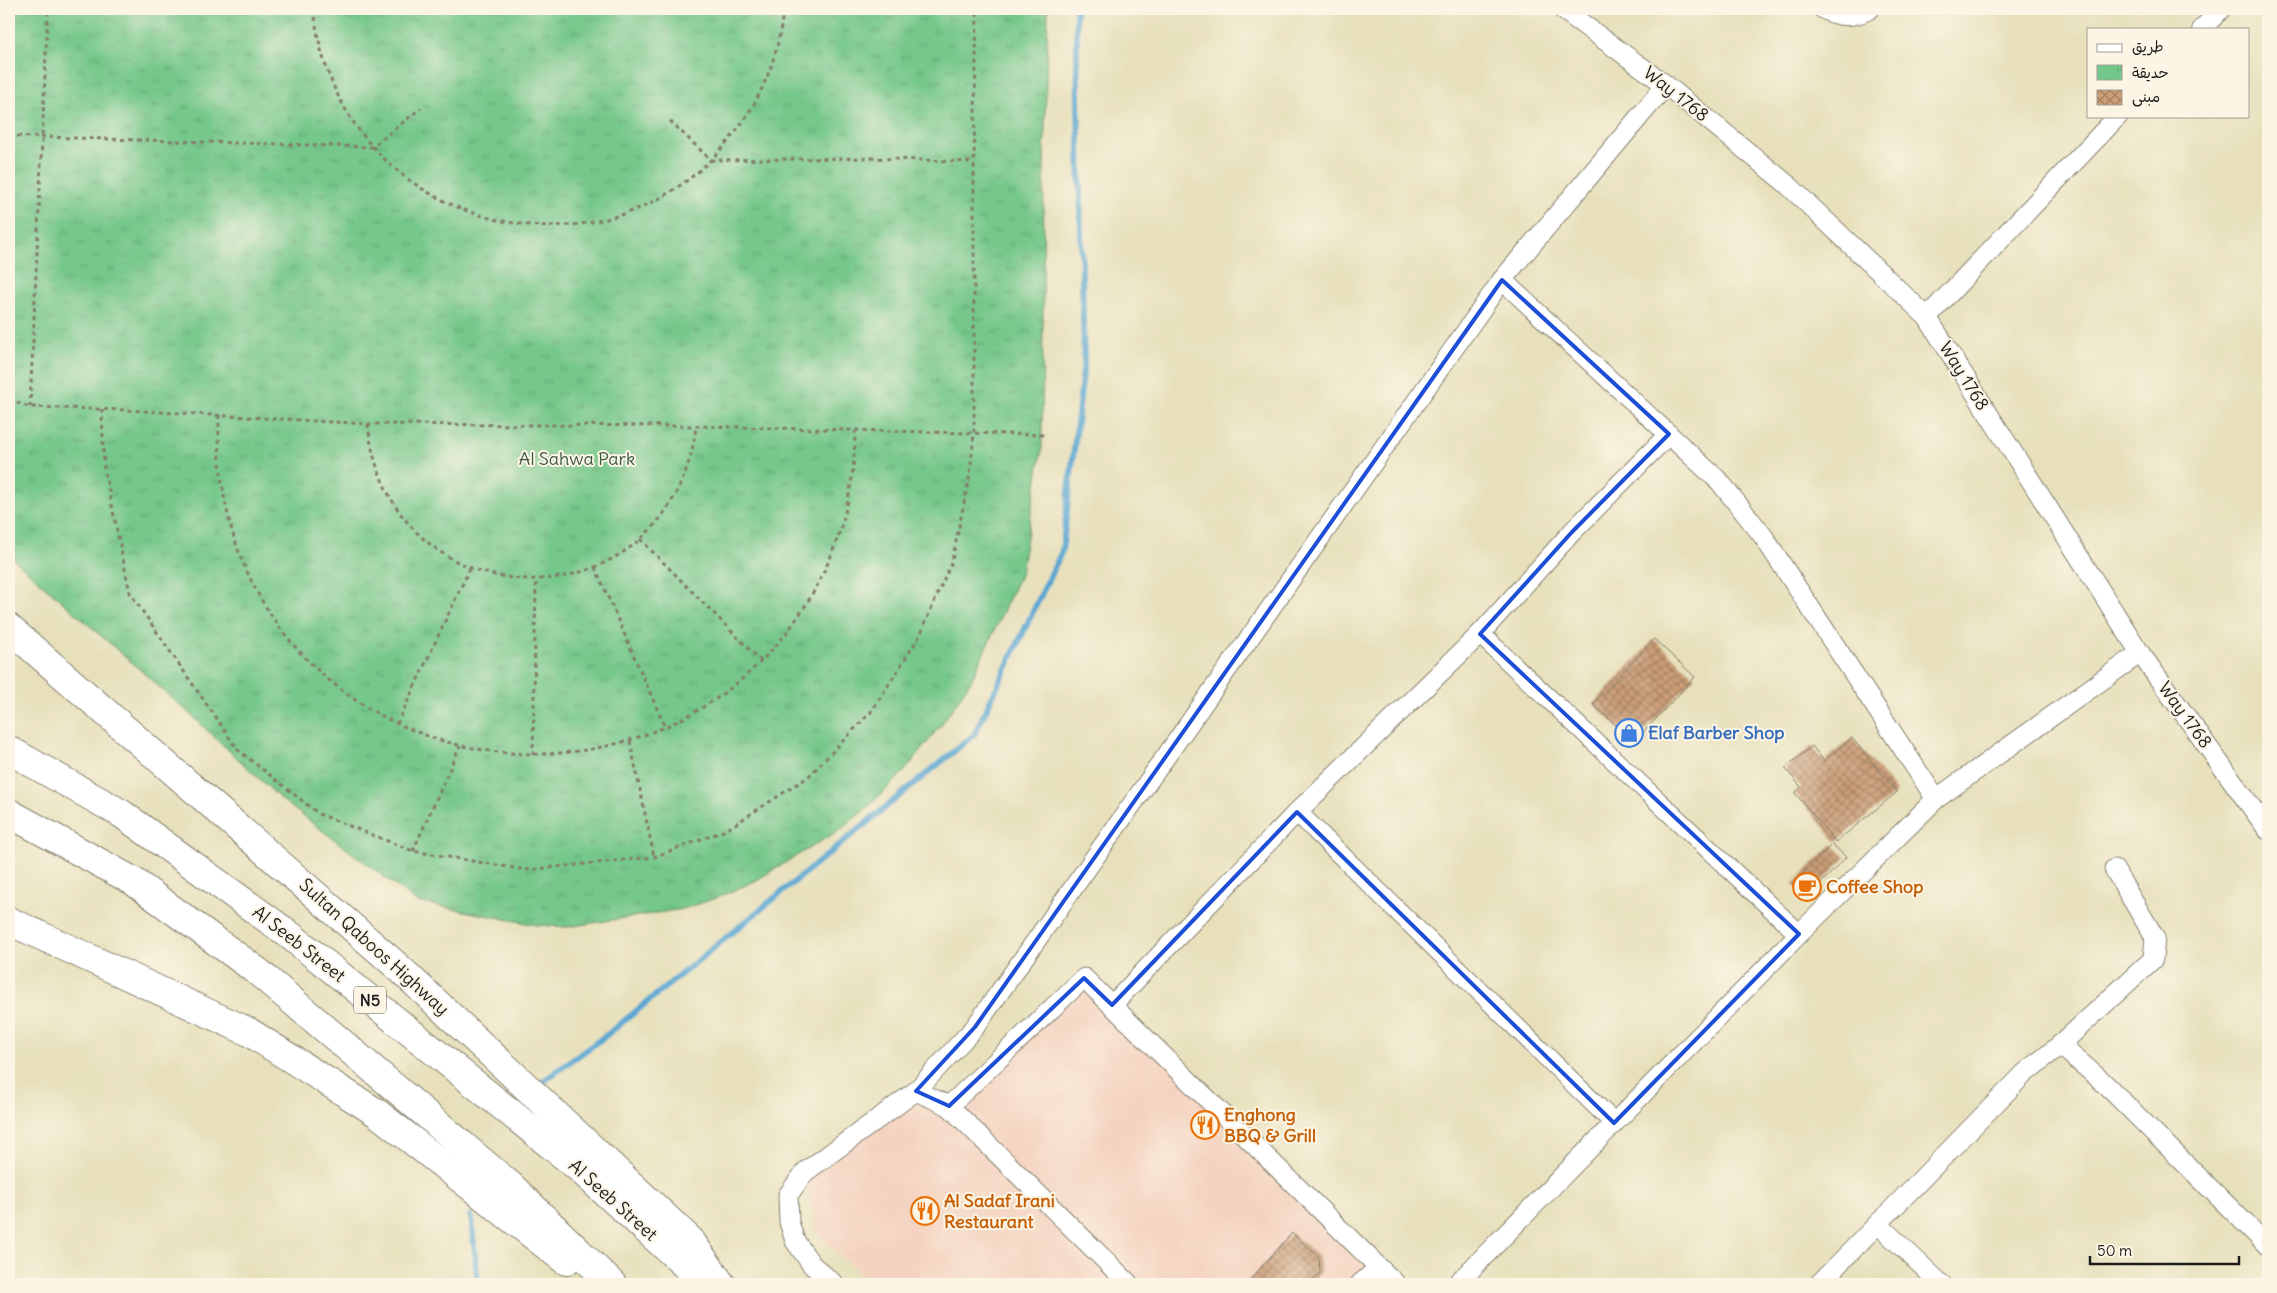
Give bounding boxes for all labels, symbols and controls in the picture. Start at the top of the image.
legend [2087,28,2250,118]
text: طريق [2132,37,2164,56]
street label: Way 1768 [1639,61,1714,126]
text: حديقة [2132,63,2169,82]
text: مبنى [2132,87,2160,107]
street label: Way 1768 [1934,337,1995,414]
park label: Al Sahwa Park [519,447,635,470]
street label: Way 1768 [2153,677,2217,753]
shop icon: Elaf Barber Shop [1614,718,1644,748]
place label: Elaf Barber Shop [1648,721,1785,744]
cafe icon: Coffee Shop [1792,872,1822,902]
street label: Sultan Qaboos Highway [295,873,454,1020]
place label: Coffee Shop [1826,875,1923,898]
street label: Al Seeb Street [248,900,350,987]
road number: N5 [354,986,386,1014]
place label: Enghong BBQ & Grill [1224,1103,1316,1147]
restaurant icon: Enghong BBQ & Grill [1190,1110,1220,1140]
street label: Al Seeb Street [564,1154,662,1245]
place label: Al Sadaf Irani Restaurant [944,1189,1055,1233]
restaurant icon: Al Sadaf Irani Restaurant [910,1196,940,1226]
scale bar [2090,1233,2238,1265]
text: 50 m [2097,1241,2132,1260]

